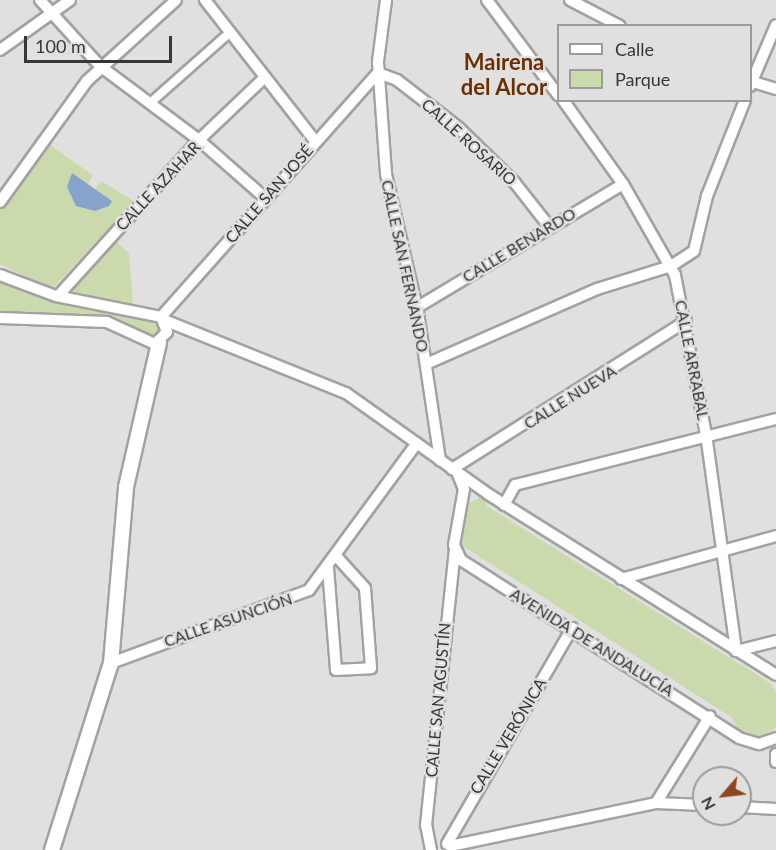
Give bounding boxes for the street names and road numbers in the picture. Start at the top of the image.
street label: CALLE ROSARIO [418,95,520,189]
street label: CALLE AZAHAR [112,137,204,235]
street label: CALLE SAN JOSÉ [221,141,317,247]
street label: CALLE SAN FERNANDO [377,178,433,354]
street label: CALLE BENARDO [459,204,579,286]
street label: CALLE ARRABAL [671,298,713,422]
street label: CALLE NUEVA [520,361,620,433]
street label: AVENIDA DE ANDALUCÍA [506,583,678,701]
street label: CALLE ASUNCIÓN [161,589,295,651]
street label: CALLE SAN AGUSTÍN [422,622,454,778]
street label: CALLE VERÓNICA [466,674,550,798]

